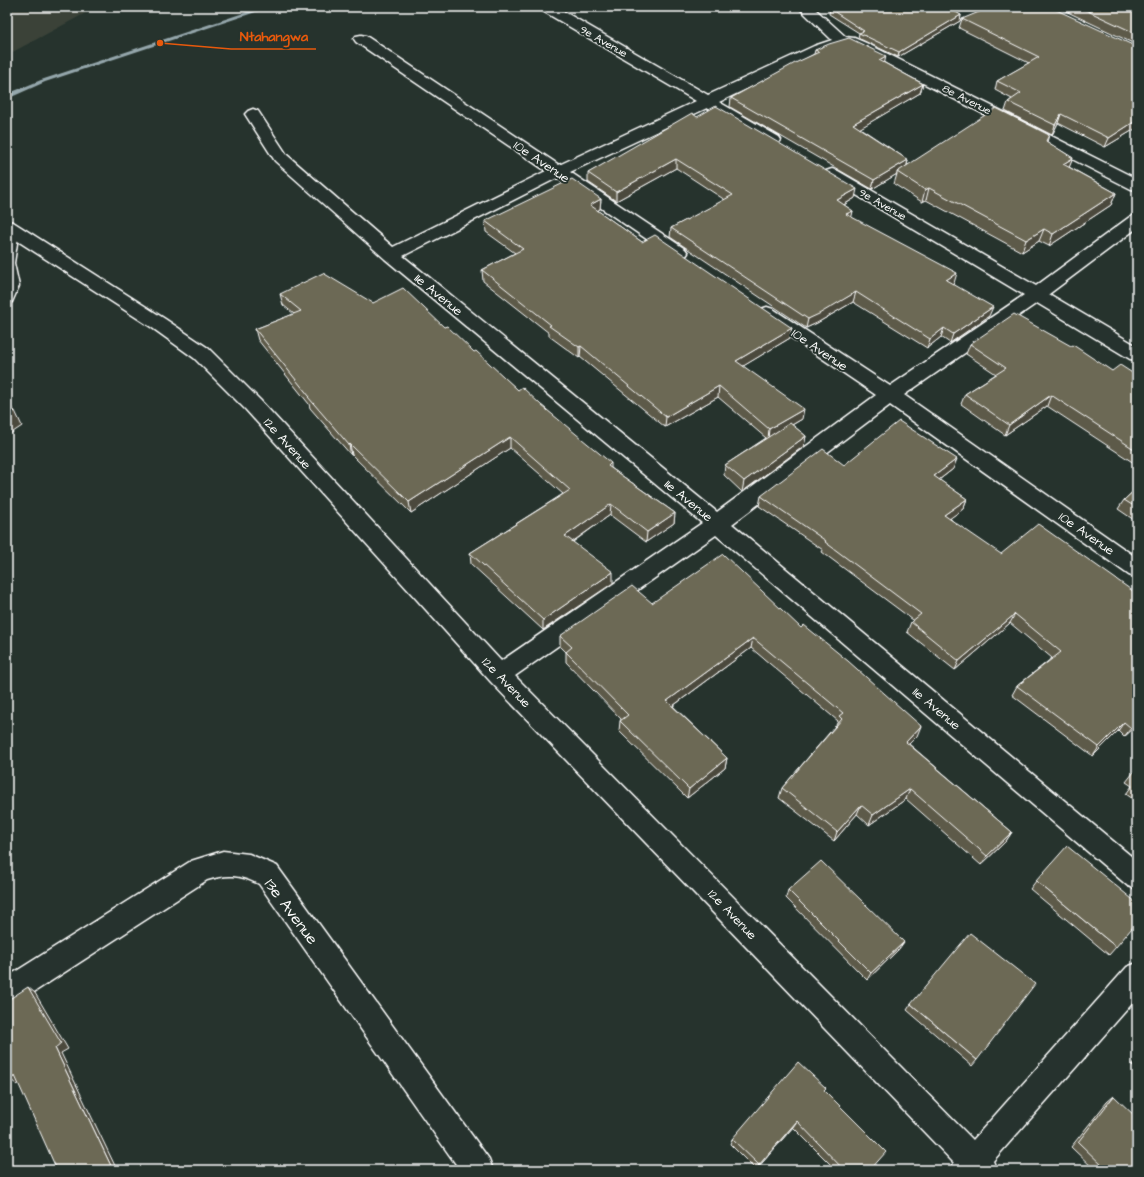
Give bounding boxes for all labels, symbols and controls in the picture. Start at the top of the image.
street label: 9e Avenue [577,22,630,61]
callout: Ntahangwa [231,23,316,49]
text: Ntahangwa [240,27,309,48]
street label: 8e Avenue [940,81,994,118]
street label: 10e Avenue [510,136,573,187]
street label: 9e Avenue [856,185,909,224]
street label: 11e Avenue [410,270,466,320]
street label: 10e Avenue [788,324,851,375]
street label: 12e Avenue [259,414,315,473]
street label: 11e Avenue [660,476,716,526]
street label: 10e Avenue [1055,508,1118,560]
street label: 12e Avenue [478,654,535,712]
street label: 11e Avenue [908,683,964,734]
street label: 13e Avenue [259,874,323,949]
street label: 12e Avenue [704,886,761,944]

